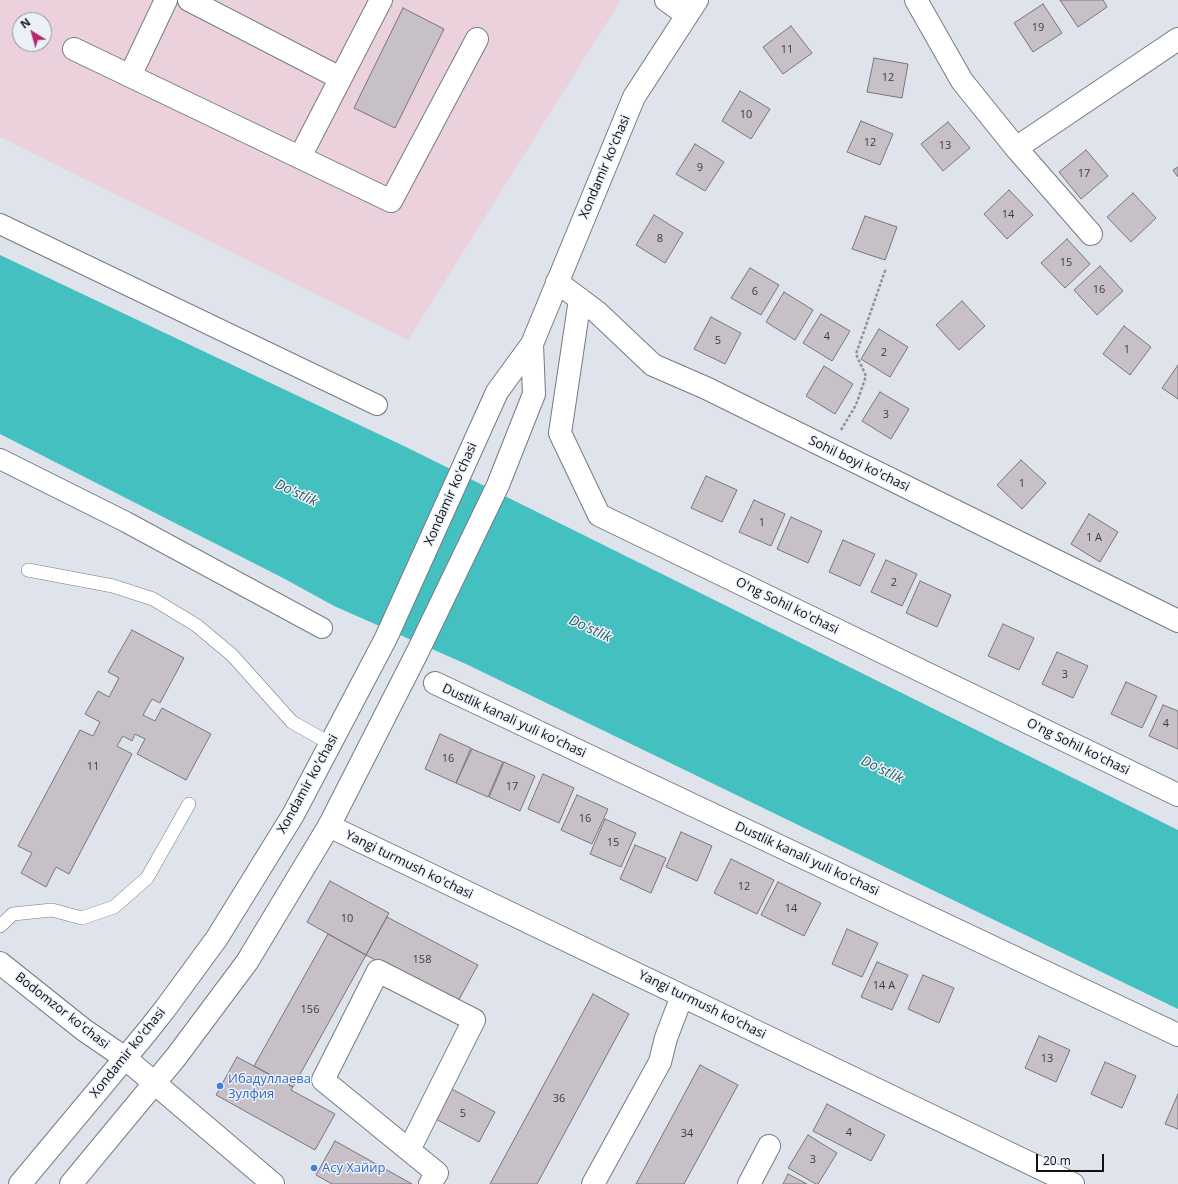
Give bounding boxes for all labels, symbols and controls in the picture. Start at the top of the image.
north arrow [12,12,52,52]
text: N [17,14,33,32]
house number: 19 [1032,21,1044,35]
house number: 11 [781,43,793,57]
house number: 12 [882,71,894,85]
house number: 10 [740,108,752,122]
street label: Xondamir ko'chasi [576,113,634,221]
house number: 12 [864,136,876,150]
house number: 13 [939,139,951,153]
house number: 9 [697,161,703,175]
house number: 17 [1078,167,1090,181]
house number: 14 [1002,208,1014,222]
house number: 8 [657,232,663,246]
house number: 15 [1060,256,1072,270]
house number: 16 [1093,283,1105,297]
house number: 6 [752,285,758,299]
house number: 4 [824,330,830,344]
house number: 5 [715,334,721,348]
house number: 1 [1124,343,1130,357]
house number: 2 [881,346,887,360]
house number: 3 [883,408,889,422]
street label: Sohil boyi ko'chasi [806,433,912,495]
street label: Xondamir ko'chasi [421,440,481,548]
water label: Do'stlik [272,476,320,510]
house number: 1 [1019,477,1025,491]
house number: 1 [759,516,765,530]
house number: 1 А [1086,531,1102,545]
street label: O'ng Sohil ko'chasi [733,574,841,638]
house number: 2 [891,576,897,590]
water label: Do'stlik [566,612,614,646]
house number: 3 [1062,668,1068,682]
street label: Dustlik kanali yuli ko'chasi [440,681,588,761]
street label: O'ng Sohil ko'chasi [1024,715,1132,779]
house number: 4 [1163,717,1169,731]
street label: Xondamir ko'chasi [274,732,342,836]
house number: 16 [442,752,454,766]
water label: Do'stlik [858,753,906,787]
house number: 11 [87,760,99,774]
house number: 17 [506,780,518,794]
house number: 16 [579,812,591,826]
street label: Dustlik kanali yuli ko'chasi [733,819,881,899]
street label: Yangi turmush ko'chasi [343,827,475,903]
house number: 15 [607,836,619,850]
house number: 12 [738,880,750,894]
house number: 14 [785,902,797,916]
house number: 10 [341,912,353,926]
house number: 158 [413,953,431,967]
street label: Yangi turmush ko'chasi [636,967,768,1043]
street label: Bodomzor ko'chasi [12,969,112,1053]
house number: 14 А [873,979,895,993]
house number: 156 [301,1003,319,1017]
street label: Xondamir ko'chasi [87,1005,169,1101]
house number: 13 [1041,1052,1053,1066]
place label: Ибадуллаева Зулфия [228,1071,311,1102]
marker: Ибадуллаева Зулфия [215,1081,225,1091]
house number: 36 [553,1092,565,1106]
house number: 5 [460,1107,466,1121]
house number: 4 [846,1126,852,1140]
house number: 34 [681,1127,693,1141]
scale bar [1038,1146,1106,1172]
text: 20 m [1043,1152,1071,1169]
house number: 3 [810,1153,816,1167]
place label: Асу Хайир [322,1160,386,1176]
marker: Асу Хайир [309,1163,319,1173]

